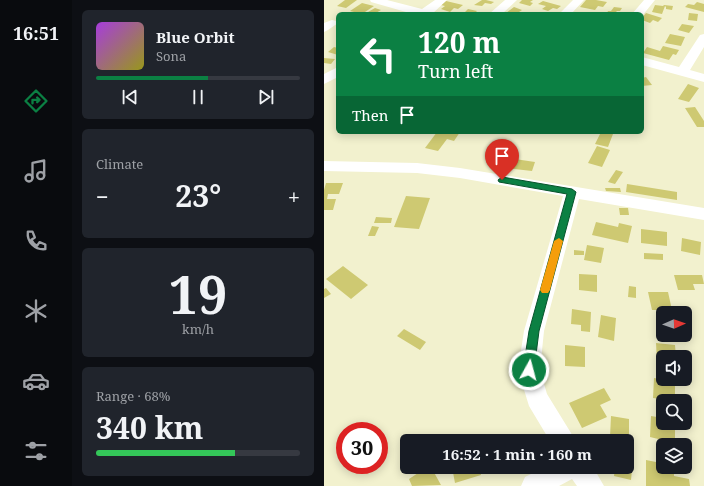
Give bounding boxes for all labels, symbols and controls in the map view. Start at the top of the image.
text: 16:51 [13,21,59,45]
text: 120 m [418,23,500,61]
text: Blue Orbit [156,27,235,47]
icon: left [352,28,404,80]
text: Sona [156,47,186,65]
text: Turn left [418,59,493,83]
icon: previous [119,86,141,108]
icon: pause [187,86,209,108]
icon: next [255,86,277,108]
icon: directions [22,87,50,115]
icon: arrive [396,104,418,126]
text: Then [352,105,388,125]
pin [485,139,519,180]
icon: arrive [491,145,513,167]
text: Climate [96,155,143,173]
icon: music [22,157,50,185]
text: 23° [175,175,221,216]
text: − [96,181,109,211]
text: + [288,181,300,211]
icon: phone [22,227,50,255]
text: 19 [169,258,227,329]
icon: climate [22,297,50,325]
north arrow [656,306,692,342]
map controls [656,306,692,474]
text: km/h [182,320,214,338]
position arrow [508,349,550,391]
button: sound [656,350,692,386]
icon: car [22,367,50,395]
text: Range · 68% [96,387,170,405]
button: search [656,394,692,430]
text: 340 km [96,407,203,448]
speed limit sign: 30 [336,422,388,474]
icon: filters [22,437,50,465]
button: layers [656,438,692,474]
text: 16:52 · 1 min · 160 m [442,444,592,464]

